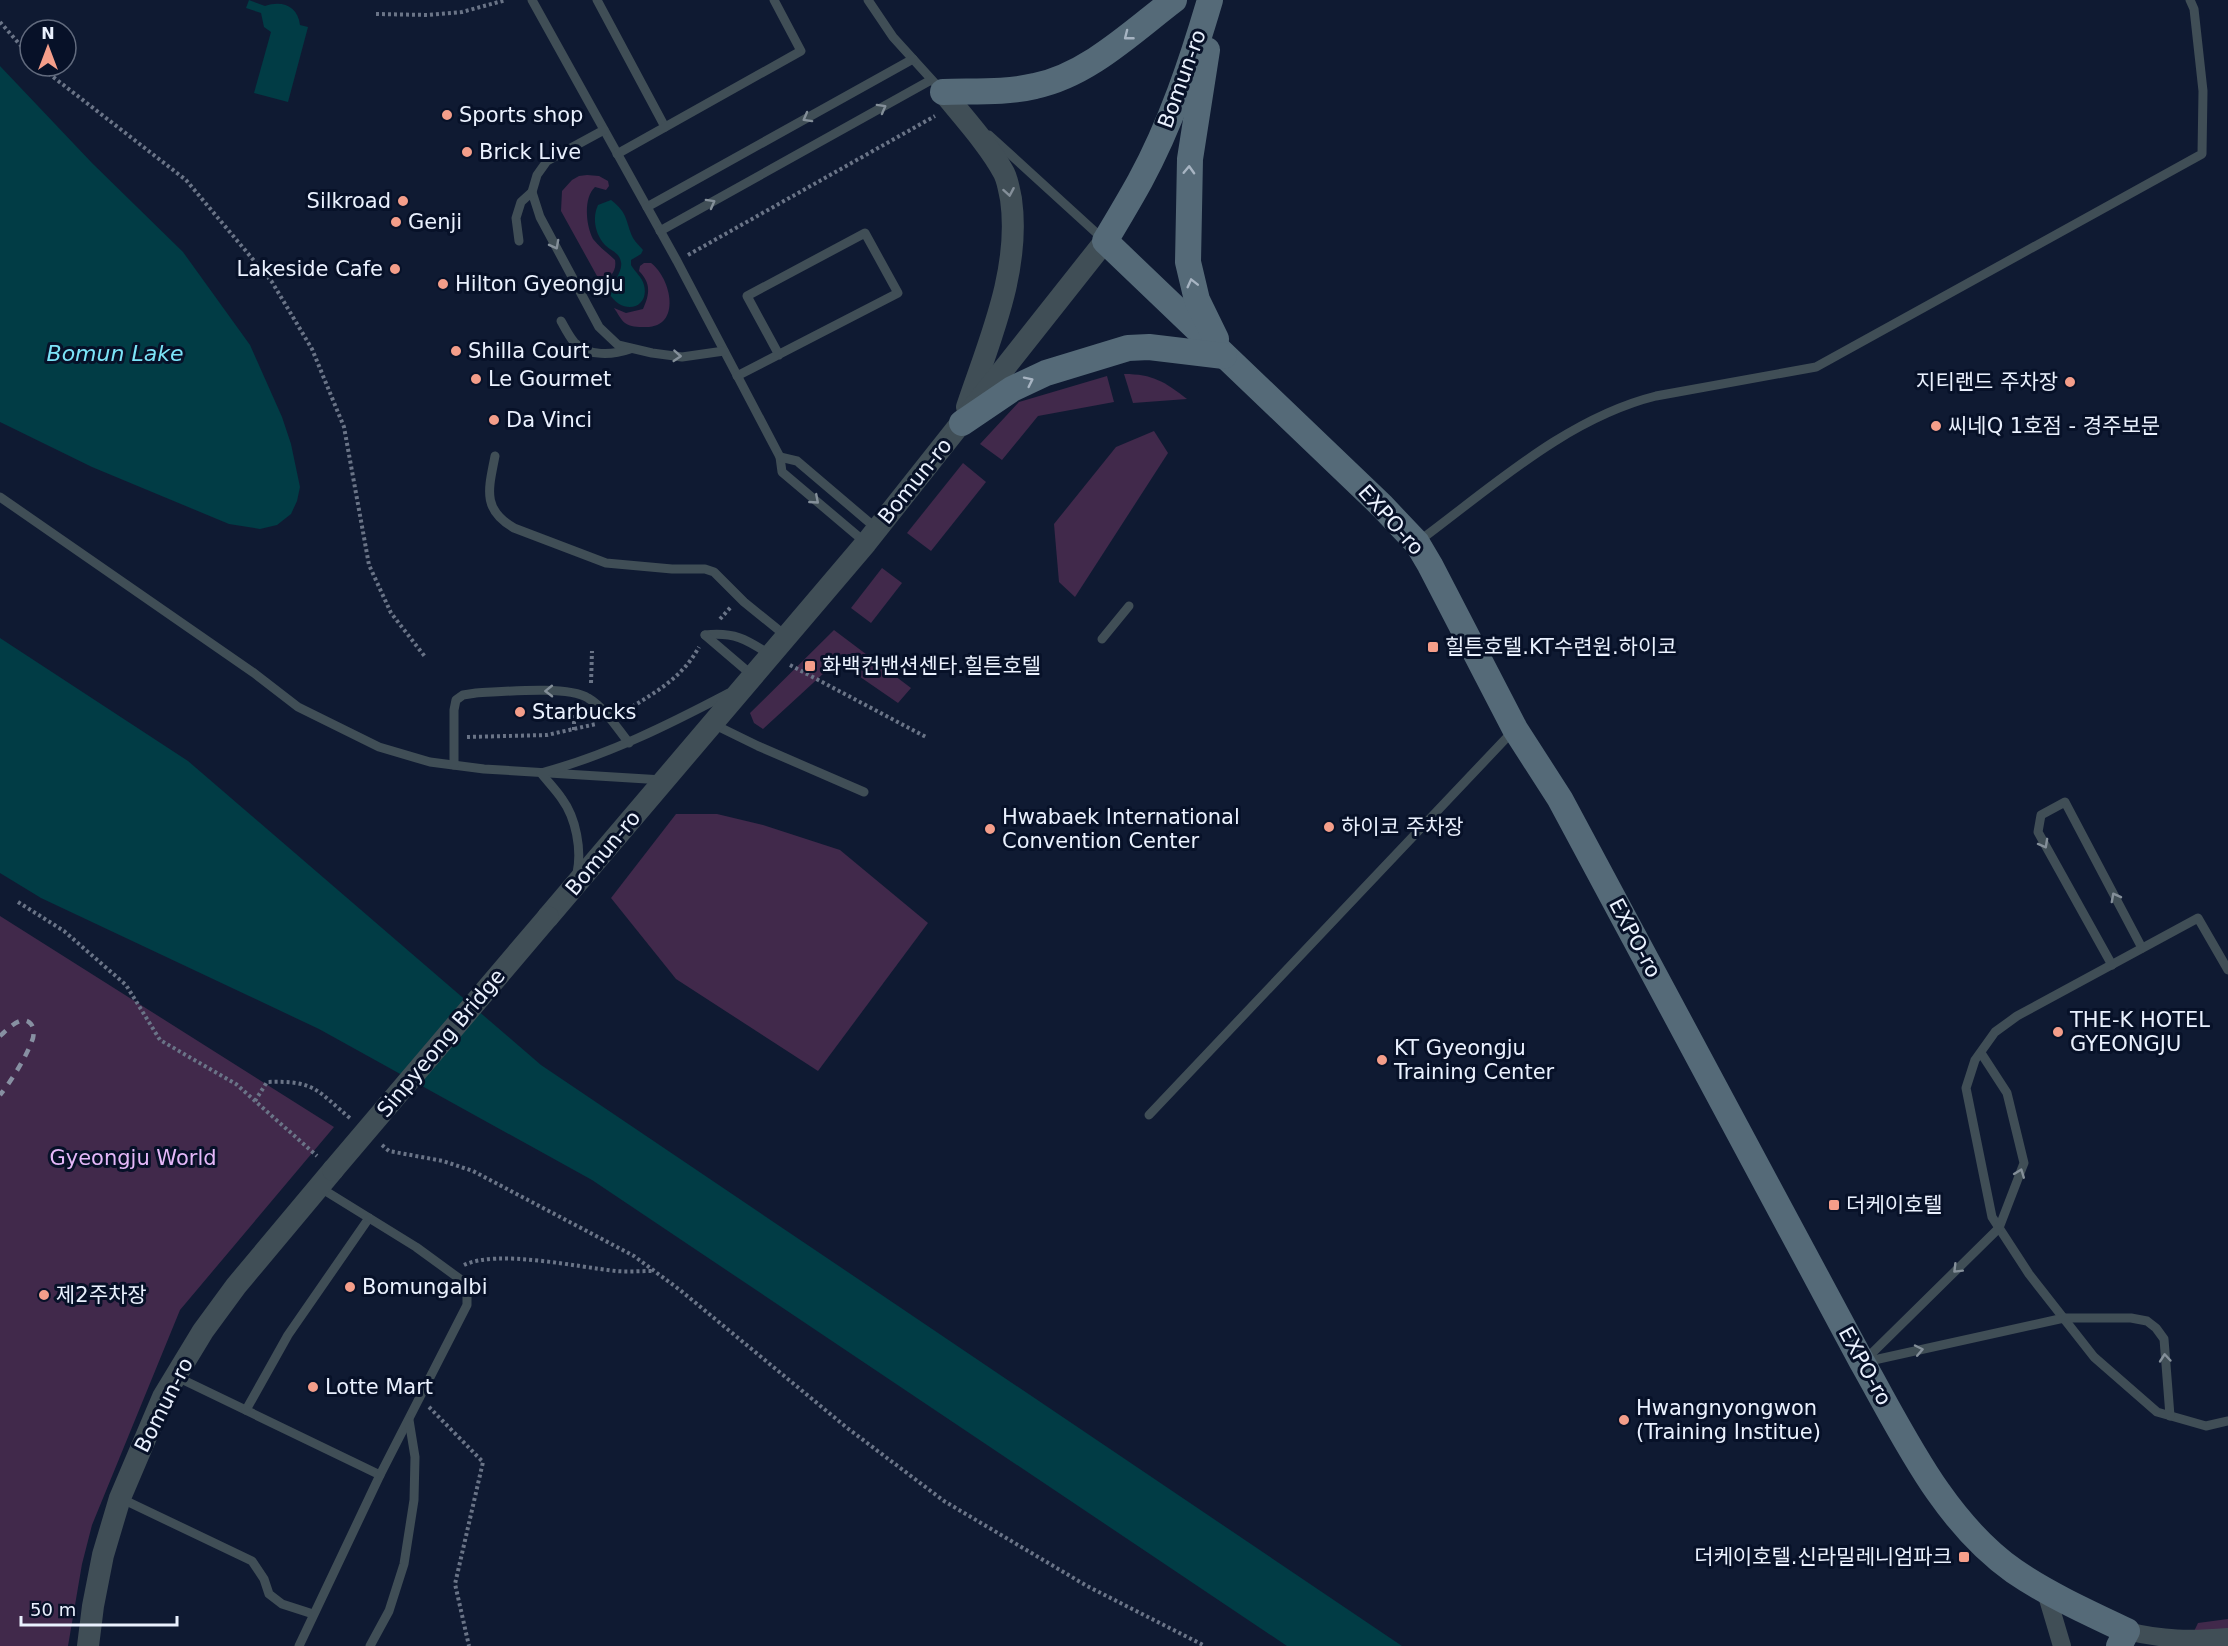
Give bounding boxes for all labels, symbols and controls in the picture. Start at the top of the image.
north arrow [18,18,78,78]
text: N [41,24,55,43]
street label: Bomun-ro [1153,27,1211,131]
one-way arrow [1124,28,1135,39]
place label: Sports shop [459,103,583,127]
one-way arrow [875,104,886,115]
marker: Sports shop [440,108,454,122]
one-way arrow [802,111,813,122]
place label: Brick Live [479,140,581,164]
marker: Brick Live [460,145,474,159]
one-way arrow [1183,165,1196,174]
one-way arrow [1003,188,1015,197]
place label: Silkroad [307,189,391,213]
marker: Silkroad [396,194,410,208]
one-way arrow [705,199,716,210]
place label: Genji [408,210,462,234]
marker: Genji [389,215,403,229]
one-way arrow [548,239,559,249]
place label: Lakeside Cafe [237,257,383,281]
marker: Lakeside Cafe [388,262,402,276]
place label: Hilton Gyeongju [455,272,624,296]
marker: Hilton Gyeongju [436,277,450,291]
one-way arrow [1187,279,1200,289]
place label: Shilla Court [468,339,589,363]
water label: Bomun Lake [47,341,183,366]
marker: Shilla Court [449,344,463,358]
one-way arrow [672,349,681,362]
place label: Le Gourmet [488,367,611,391]
place label: 지티랜드 주차장 [1916,370,2058,394]
marker: Le Gourmet [469,372,483,386]
marker: 지티랜드 주차장 [2063,375,2077,389]
one-way arrow [1022,376,1033,388]
place label: Da Vinci [506,408,592,432]
marker: Da Vinci [487,413,501,427]
place label: 씨네Q 1호점 - 경주보문 [1948,414,2160,438]
marker: 씨네Q 1호점 - 경주보문 [1929,419,1943,433]
street label: Bomun-ro [873,433,957,529]
street label: EXPO-ro [1353,480,1429,560]
one-way arrow [808,493,819,504]
place label: 힐튼호텔.KT수련원.하이코 [1445,635,1677,659]
marker: 힐튼호텔.KT수련원.하이코 [1426,640,1440,654]
place label: 화백컨밴션센타.힐튼호텔 [822,654,1041,678]
marker: 화백컨밴션센타.힐튼호텔 [803,659,817,673]
one-way arrow [545,685,554,697]
place label: Starbucks [532,700,636,724]
marker: Starbucks [513,705,527,719]
place label: Hwabaek International Convention Center [1002,805,1240,853]
street label: Bomun-ro [561,806,645,900]
place label: 하이코 주차장 [1341,815,1464,839]
marker: 하이코 주차장 [1322,820,1336,834]
marker: Hwabaek International Convention Center [983,822,997,836]
one-way arrow [2037,838,2049,849]
one-way arrow [2111,892,2122,903]
street label: EXPO-ro [1604,894,1666,982]
street label: Sinpyeong Bridge [372,964,510,1122]
place label: THE-K HOTEL GYEONGJU [2069,1008,2210,1056]
marker: THE-K HOTEL GYEONGJU [2051,1025,2065,1039]
place label: KT Gyeongju Training Center [1393,1036,1555,1084]
marker: KT Gyeongju Training Center [1375,1053,1389,1067]
park label: Gyeongju World [49,1146,217,1170]
one-way arrow [2012,1168,2025,1179]
place label: 더케이호텔 [1846,1193,1943,1217]
marker: 더케이호텔 [1827,1198,1841,1212]
one-way arrow [1954,1261,1965,1272]
place label: Bomungalbi [362,1275,488,1299]
marker: Bomungalbi [343,1280,357,1294]
place label: 제2주차장 [56,1283,147,1307]
marker: 제2주차장 [37,1288,51,1302]
street label: EXPO-ro [1834,1323,1896,1409]
one-way arrow [1914,1344,1924,1357]
one-way arrow [2159,1353,2172,1362]
street label: Bomun-ro [130,1354,198,1456]
place label: Lotte Mart [325,1375,433,1399]
marker: Lotte Mart [306,1380,320,1394]
place label: Hwangnyongwon (Training Institue) [1636,1396,1821,1444]
marker: Hwangnyongwon (Training Institue) [1617,1413,1631,1427]
place label: 더케이호텔.신라밀레니엄파크 [1694,1545,1952,1569]
marker: 더케이호텔.신라밀레니엄파크 [1957,1550,1971,1564]
scale bar [21,1589,177,1627]
text: 50 m [30,1599,76,1620]

